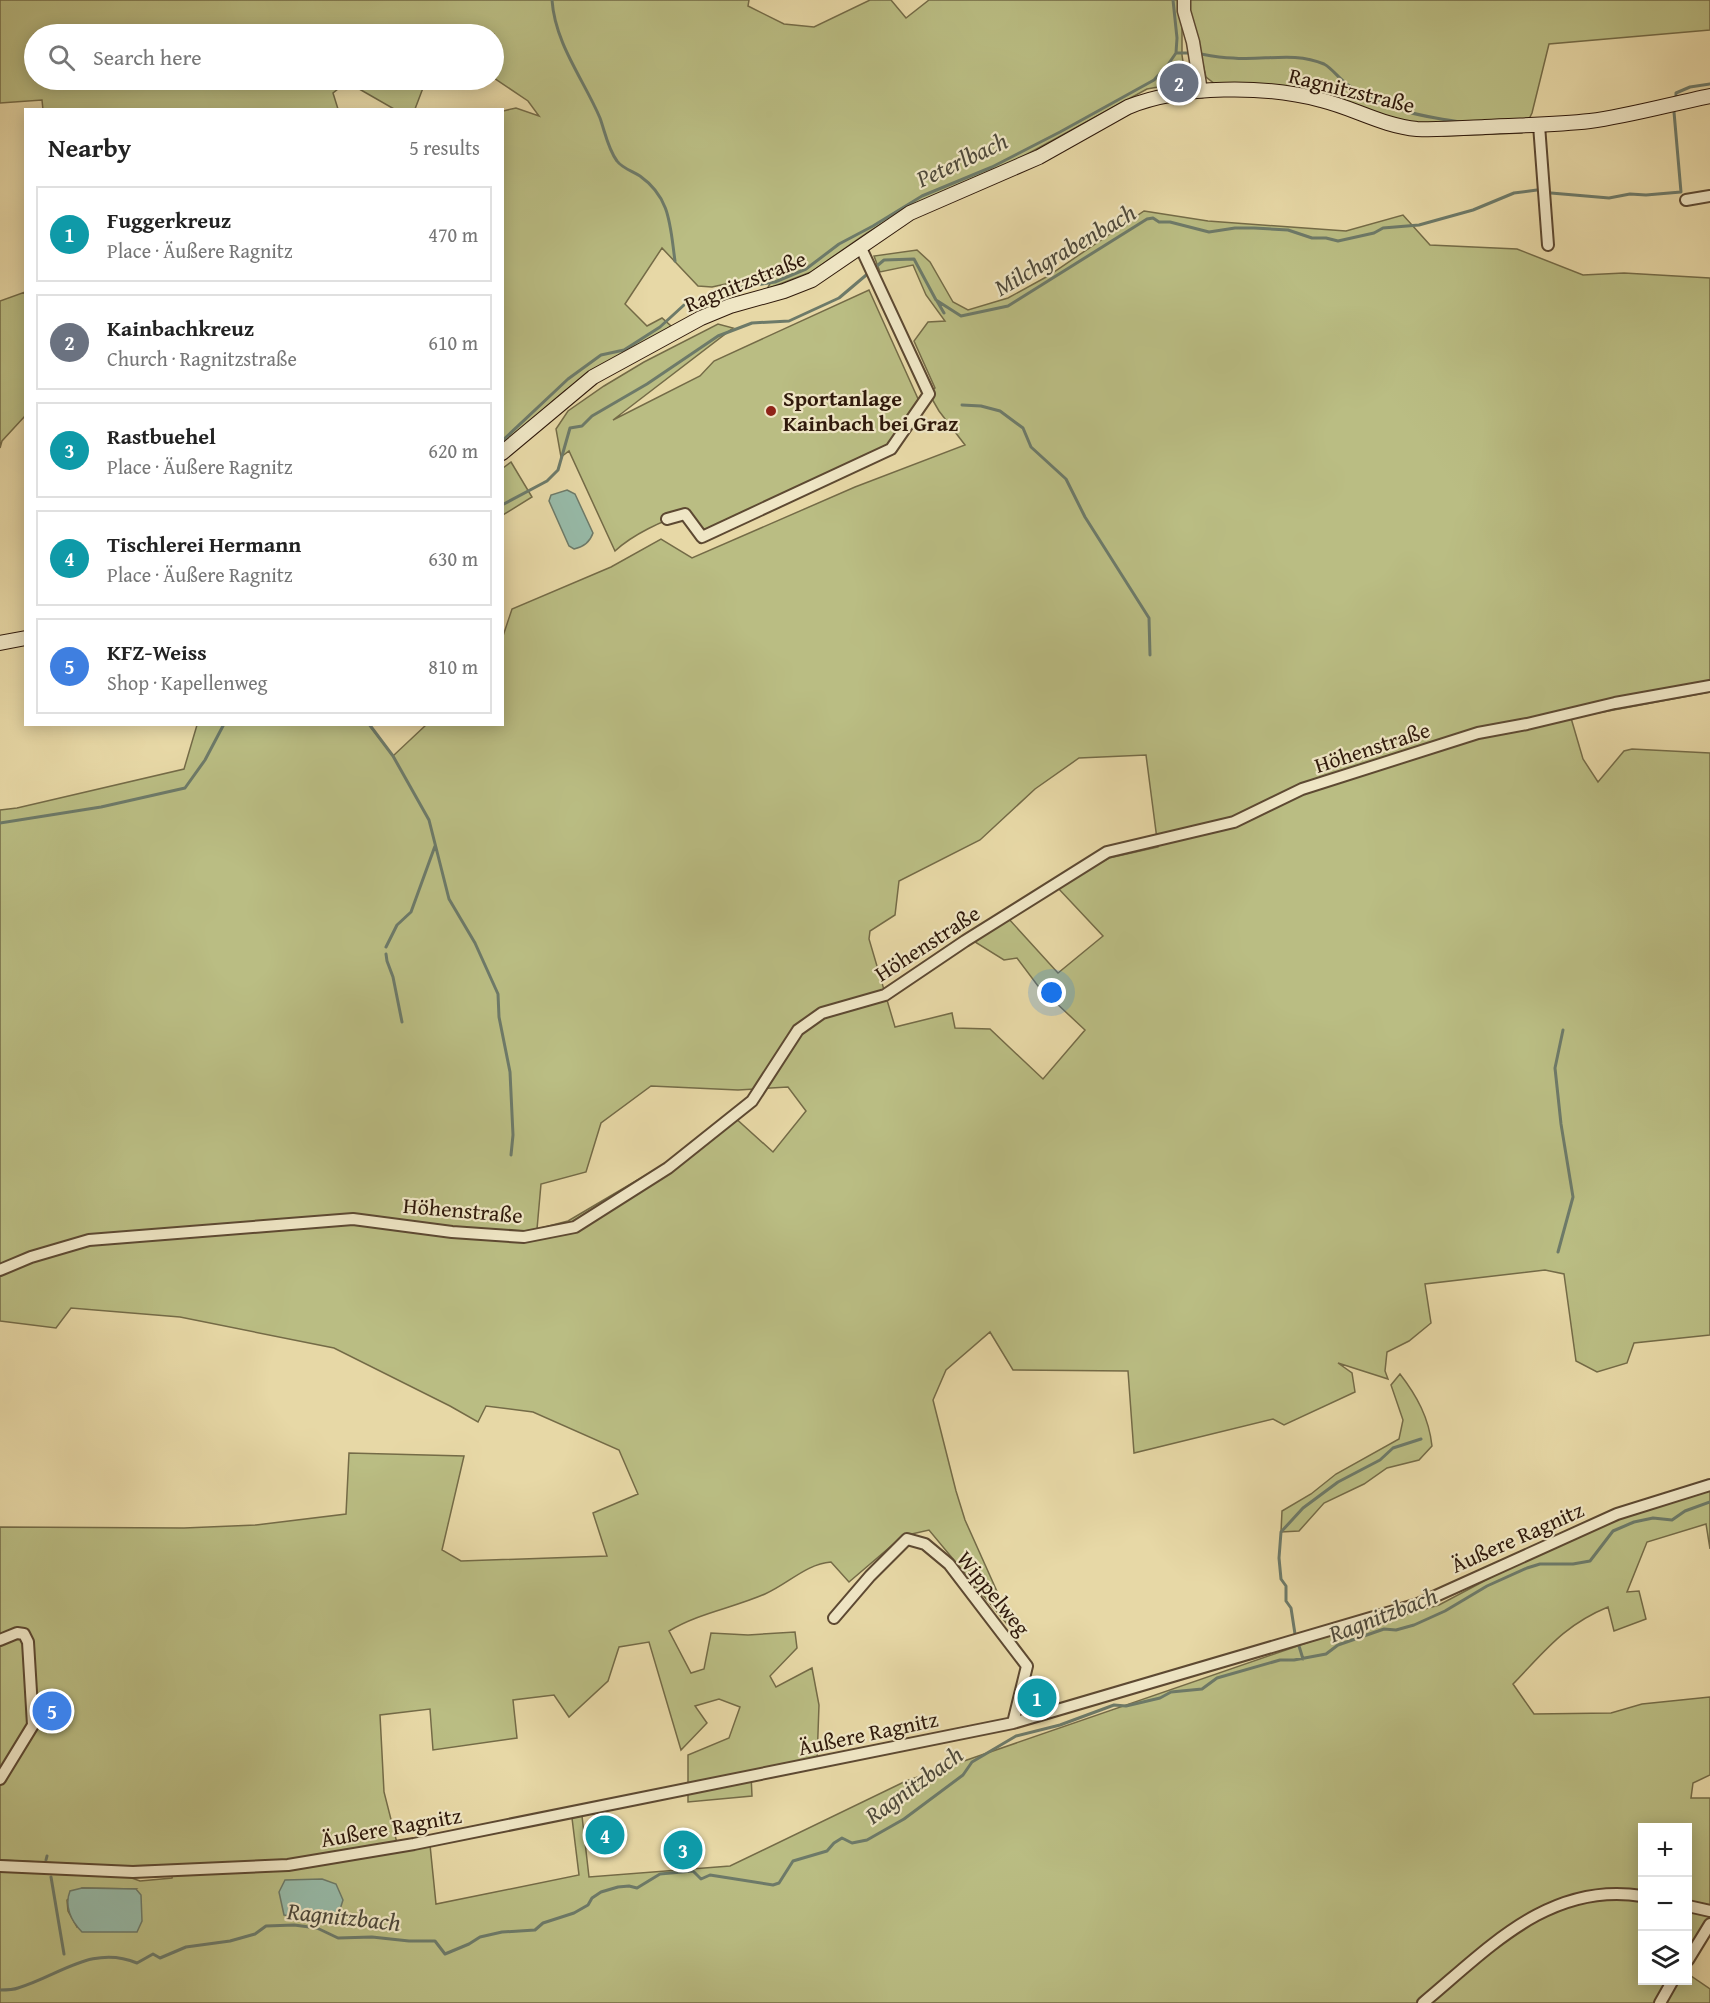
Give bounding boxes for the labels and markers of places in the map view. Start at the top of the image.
pin: 2 [1160,60,1198,106]
place label: Sportanlage Kainbach bei Graz [783,382,959,439]
marker: Sportanlage Kainbach bei Graz [764,404,778,418]
pin: 1 [1018,1676,1056,1720]
pin: 5 [32,1688,72,1734]
pin: 4 [586,1812,624,1858]
pin: 3 [664,1828,702,1872]

